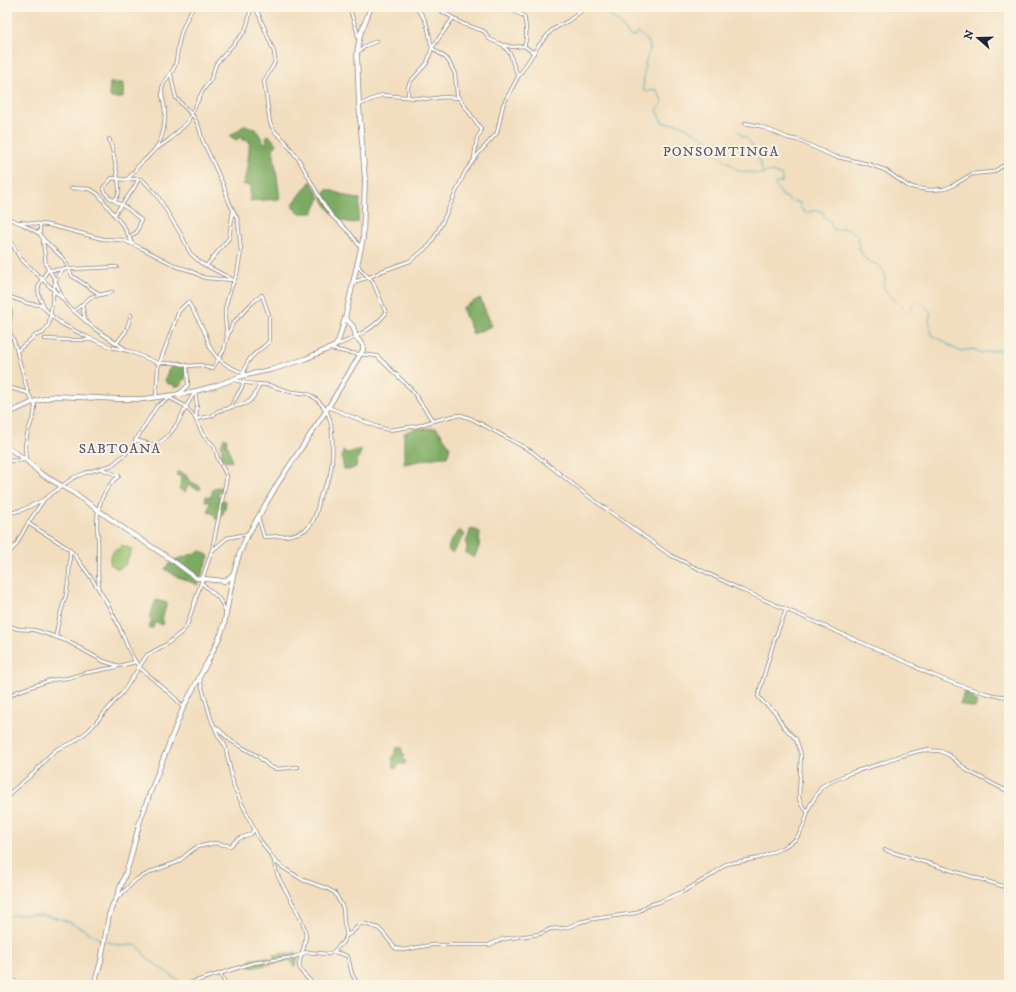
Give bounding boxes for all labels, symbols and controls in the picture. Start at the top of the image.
north arrow [958,18,998,58]
text: N [961,28,978,42]
district label: PONSOMTINGA [663,143,779,161]
district label: SABTOANA [79,440,161,458]

